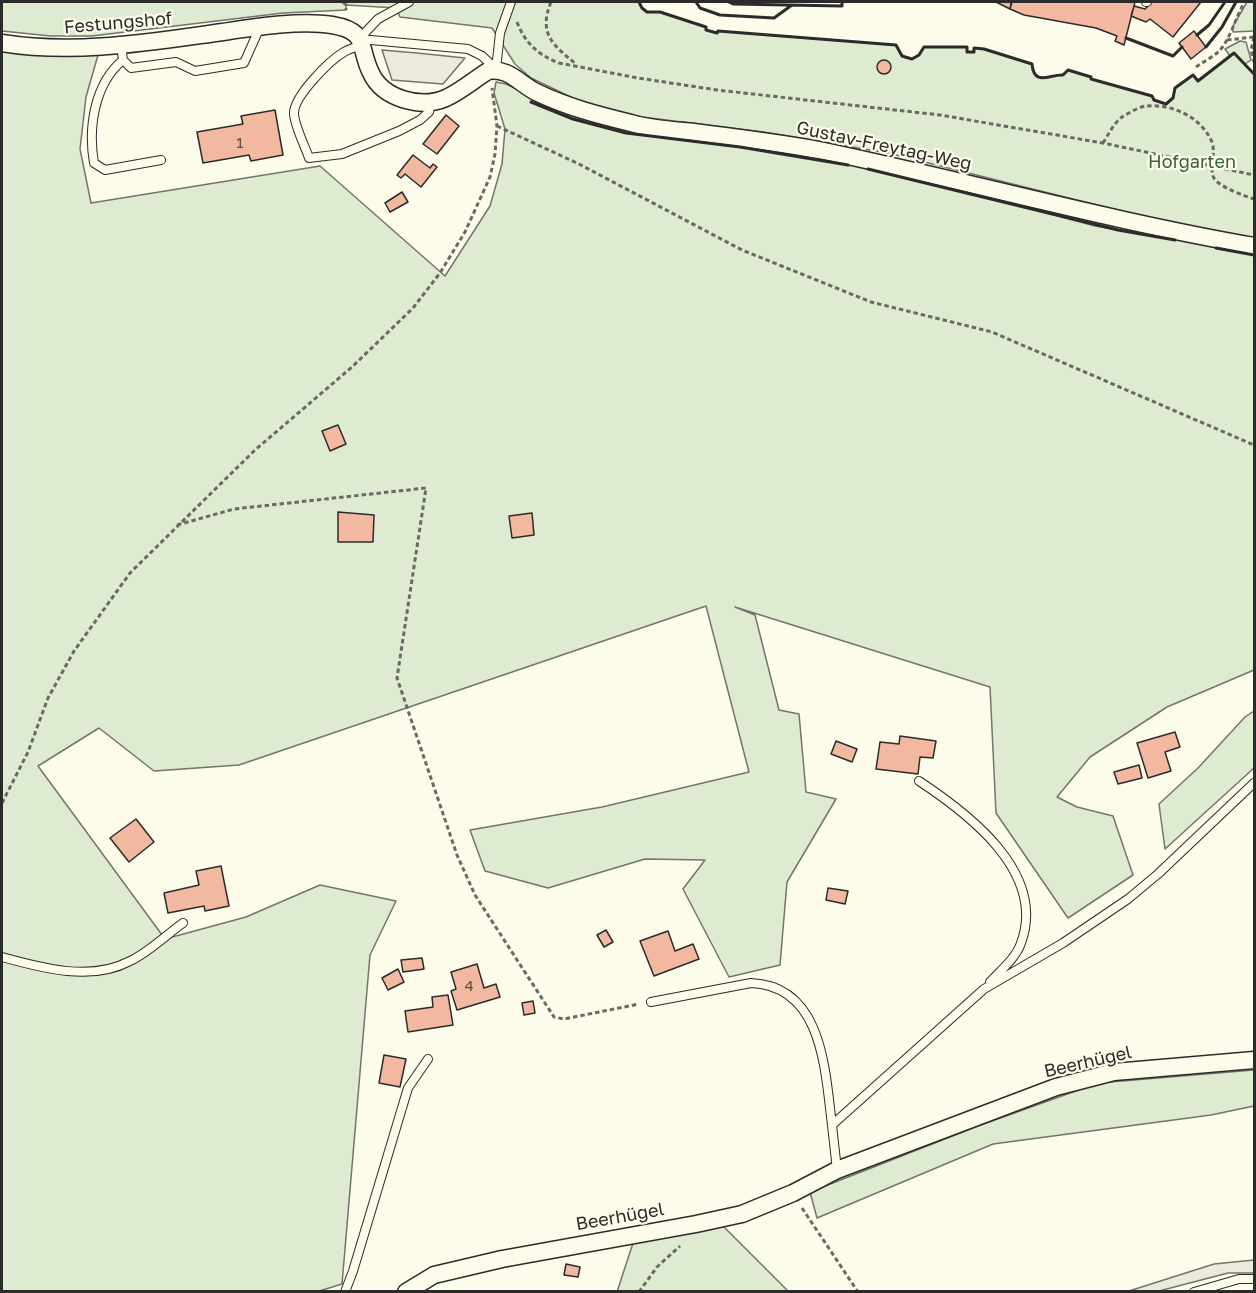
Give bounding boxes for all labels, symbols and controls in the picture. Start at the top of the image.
street label: Festungshof [63,8,173,38]
street label: Gustav-Freytag-Weg [795,117,973,175]
house number: 1 [236,134,244,152]
park label: Hofgarten [1148,151,1236,173]
house number: 4 [464,977,474,995]
street label: Beerhügel [1042,1041,1134,1083]
street label: Beerhügel [574,1199,666,1235]

